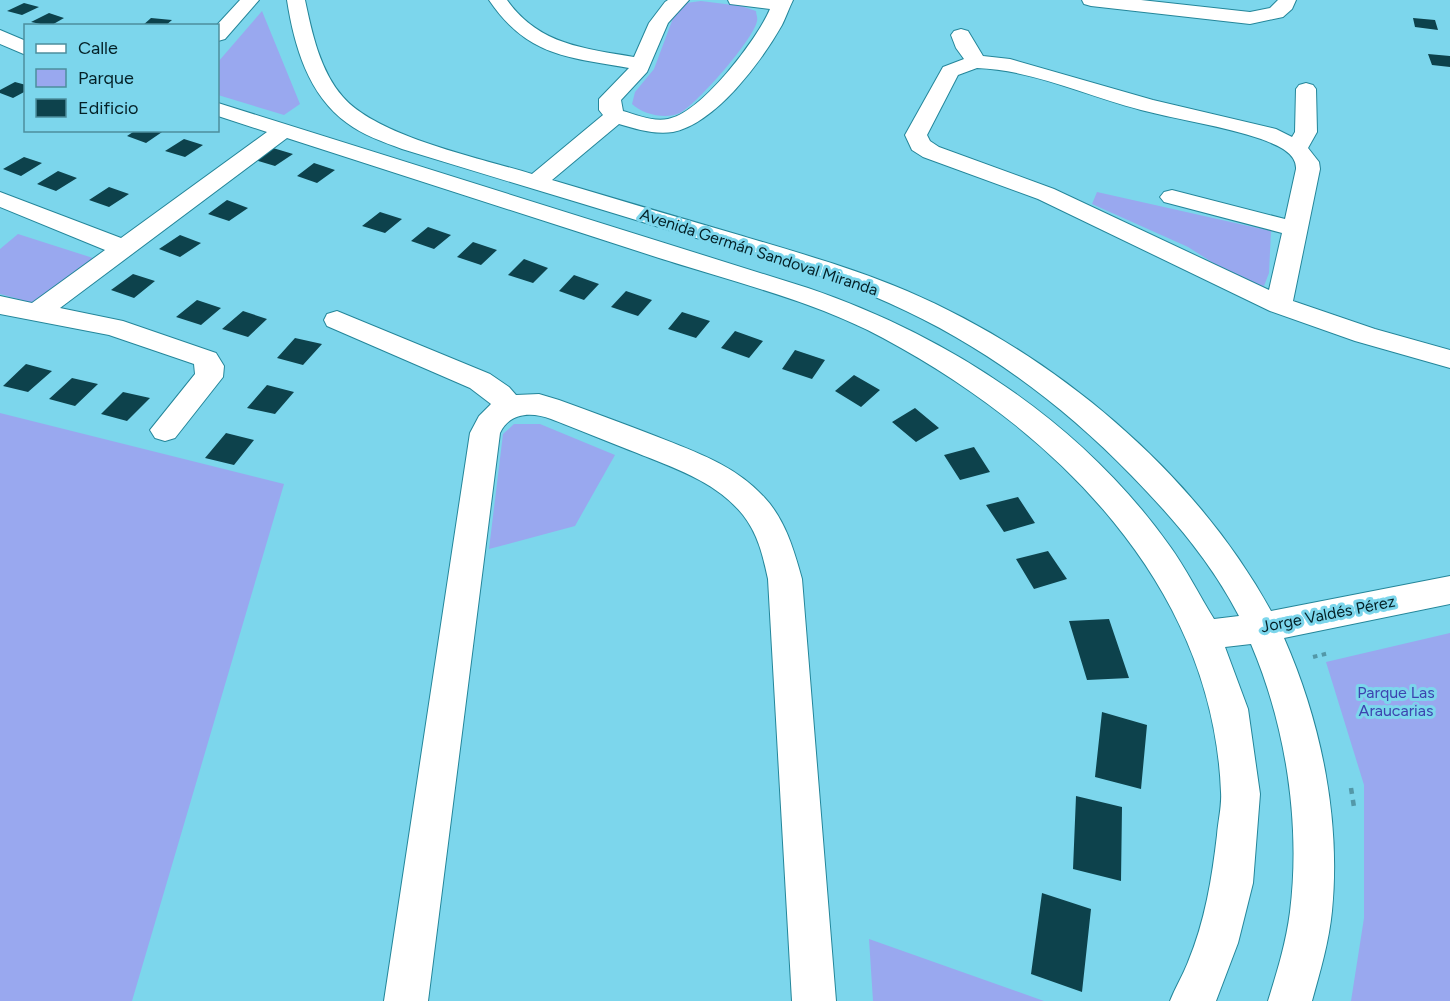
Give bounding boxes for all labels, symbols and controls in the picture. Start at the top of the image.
legend [24,24,219,132]
text: Calle [78,37,118,59]
text: Parque [78,67,134,89]
text: Edificio [78,97,139,119]
street label: Avenida Germán Sandoval Miranda [638,204,880,300]
street label: Jorge Valdés Pérez [1259,592,1397,636]
park label: Parque Las Araucarias [1357,683,1435,720]

